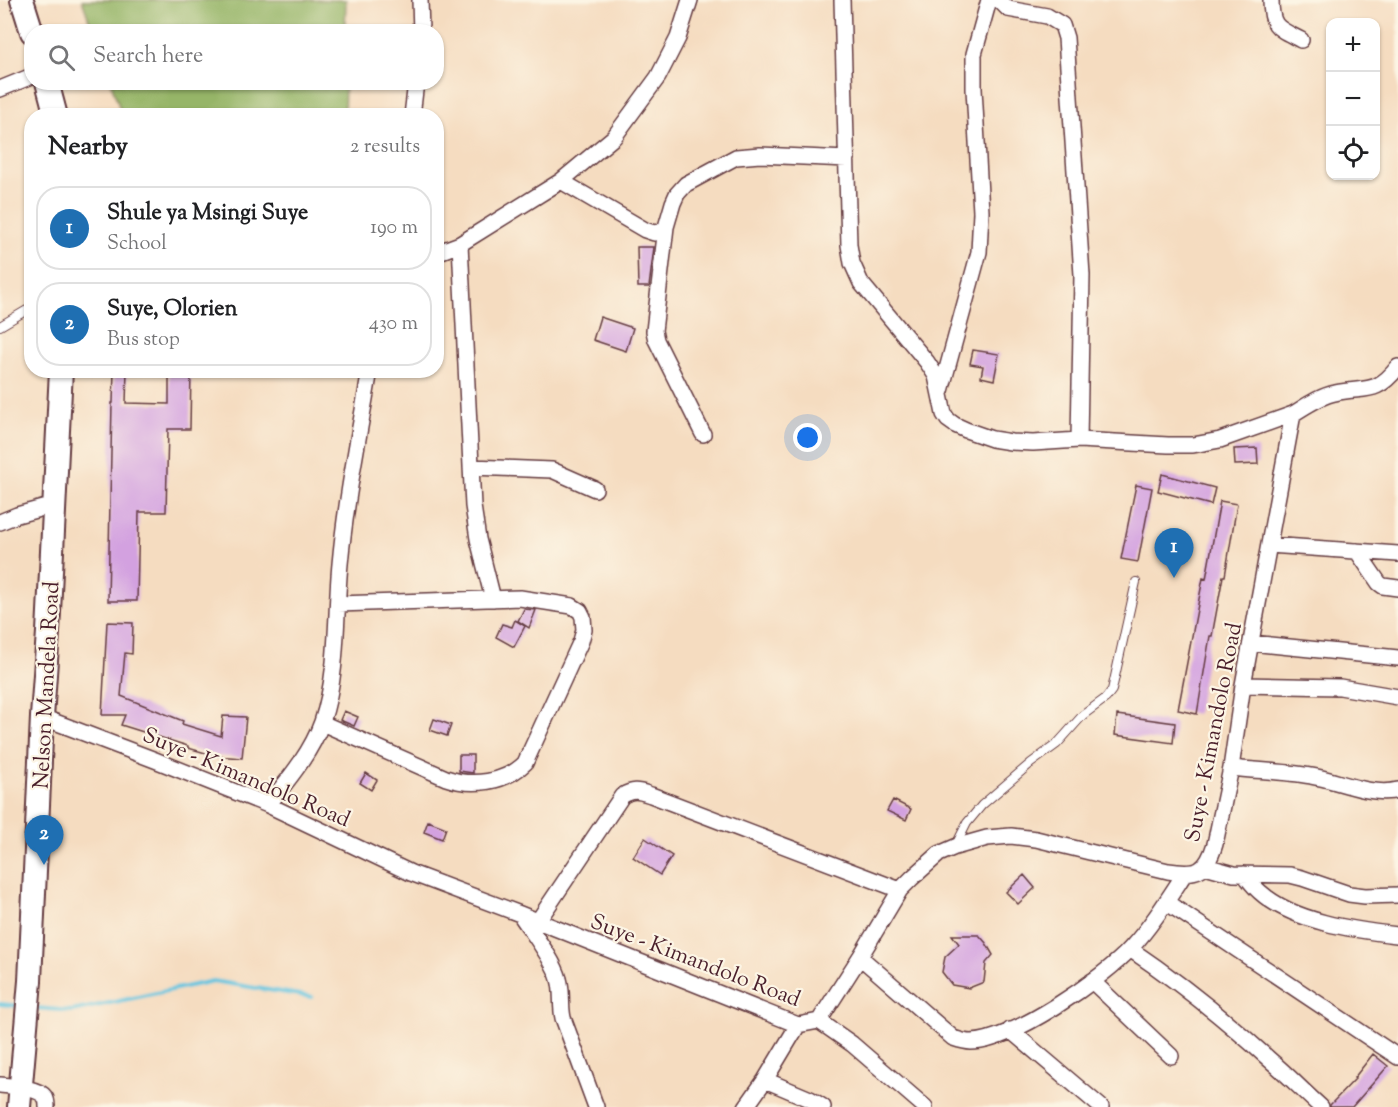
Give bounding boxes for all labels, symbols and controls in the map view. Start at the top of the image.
map controls [1326,18,1380,180]
button: + [1326,18,1380,72]
search box [24,24,444,90]
icon: search [45,41,78,74]
text: Search here [93,41,203,73]
button: − [1326,72,1380,126]
button: locate [1326,126,1380,180]
text: Nearby [48,129,128,166]
text: 2 results [350,133,420,162]
text: Shule ya Msingi Suye [107,198,308,230]
text: 1 [66,214,73,243]
text: 190 m [370,214,418,243]
text: School [107,230,167,259]
text: Suye, Olorien [107,294,238,326]
text: 2 [65,310,74,339]
text: 430 m [369,310,418,339]
text: Bus stop [107,326,180,355]
your location [793,423,822,452]
pin: 1 [1154,528,1194,578]
street label: Nelson Mandela Road [27,581,69,790]
street label: Suye - Kimandolo Road [1178,620,1252,845]
street label: Suye - Kimandolo Road [137,720,355,837]
pin: 2 [24,816,63,865]
street label: Suye - Kimandolo Road [585,907,805,1017]

